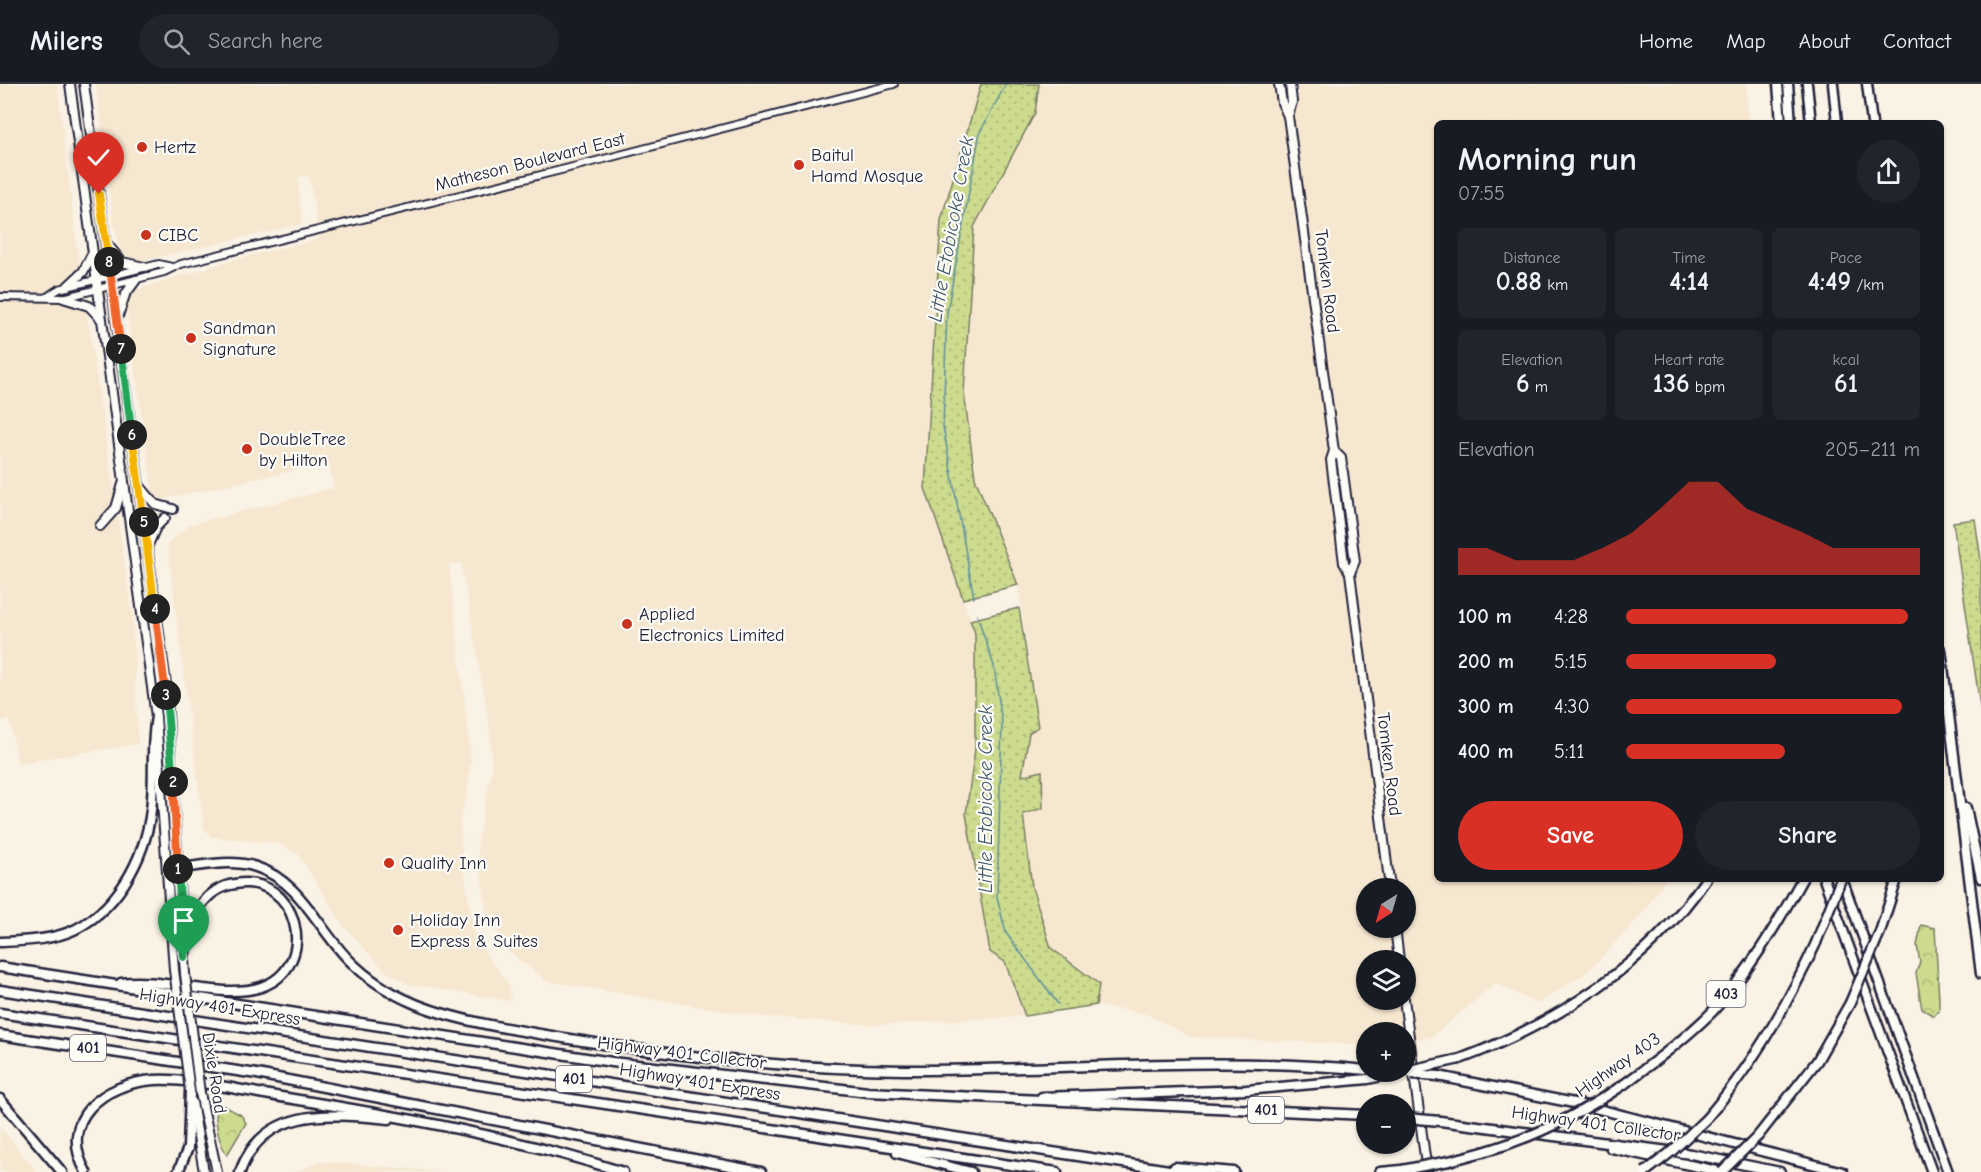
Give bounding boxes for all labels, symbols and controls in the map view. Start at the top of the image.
search box [139,14,559,68]
text: Milers [30,25,103,57]
icon: search [160,25,193,58]
text: Search here [208,28,322,54]
text: Home [1639,29,1693,53]
text: Map [1726,29,1766,53]
text: About [1799,29,1850,53]
text: Contact [1883,29,1951,53]
street label: Matheson Boulevard East [433,128,628,196]
pin [73,132,124,194]
water label: Little Etobicoke Creek [923,134,979,324]
place label: Hertz [154,137,196,158]
marker: Hertz [135,140,149,154]
text: Morning run [1458,140,1637,178]
button: share [1857,140,1920,203]
icon: check [82,141,115,174]
place label: Baitul Hamd Mosque [811,145,923,187]
marker: Baitul Hamd Mosque [792,158,806,172]
text: 07:55 [1458,182,1505,205]
place label: CIBC [158,225,198,246]
marker: CIBC [139,228,153,242]
street label: Tomken Road [1310,228,1344,334]
pin: 8 [94,247,124,277]
text: Distance [1503,249,1561,267]
text: Time [1672,249,1706,267]
text: Pace [1830,249,1862,267]
text: 8 [105,253,113,271]
text: 0.88 [1496,267,1542,297]
text: 4:14 [1669,267,1709,297]
text: 4:49 [1808,267,1851,297]
text: km [1542,276,1568,294]
text: /km [1851,276,1884,294]
place label: Sandman Signature [203,318,276,360]
marker: Sandman Signature [184,331,198,345]
pin: 7 [106,334,136,364]
text: 7 [117,340,125,358]
text: Elevation [1501,351,1563,369]
text: Heart rate [1654,351,1724,369]
text: kcal [1833,351,1859,369]
text: 6 [1516,369,1530,399]
text: 136 [1653,369,1690,399]
text: 61 [1834,369,1858,399]
text: m [1530,378,1548,396]
text: bpm [1690,378,1725,396]
pin: 6 [117,420,147,450]
text: 6 [128,426,136,444]
place label: DoubleTree by Hilton [259,429,346,471]
text: Elevation [1458,438,1535,461]
text: 205–211 m [1825,438,1920,461]
marker: DoubleTree by Hilton [240,442,254,456]
pin: 5 [129,507,159,537]
text: 5 [140,513,148,531]
pin: 4 [140,594,170,624]
text: 4 [151,600,159,618]
place label: Applied Electronics Limited [639,604,784,646]
text: 100 m [1458,605,1512,628]
text: 4:28 [1554,605,1588,628]
marker: Applied Electronics Limited [620,617,634,631]
text: 200 m [1458,650,1514,673]
text: 5:15 [1554,650,1587,673]
pin: 3 [151,680,181,710]
text: 3 [162,686,170,704]
text: 300 m [1458,695,1514,718]
text: 4:30 [1554,695,1590,718]
water label: Little Etobicoke Creek [974,705,997,893]
street label: Tomken Road [1372,711,1406,817]
text: 400 m [1458,740,1513,763]
text: 5:11 [1554,740,1584,763]
pin: 2 [158,767,188,797]
text: 2 [169,773,177,791]
button: Save [1458,801,1683,870]
button: Share [1695,801,1920,870]
place label: Quality Inn [401,853,486,874]
pin: 1 [163,854,193,884]
marker: Quality Inn [382,856,396,870]
text: 1 [175,860,181,878]
north arrow [1356,878,1416,938]
map controls [1356,878,1416,1154]
pin [158,895,209,957]
icon: arrive [167,904,200,937]
place label: Holiday Inn Express & Suites [410,910,538,952]
marker: Holiday Inn Express & Suites [391,923,405,937]
button: layers [1356,950,1416,1010]
road number: 403 [1706,981,1746,1007]
street label: Highway 401 Express [138,984,302,1030]
button: + [1356,1022,1416,1082]
street label: Highway 403 [1571,1028,1665,1102]
street label: Dixie Road [197,1031,231,1115]
street label: Highway 401 Collector [596,1032,769,1074]
road number: 401 [70,1035,106,1061]
street label: Highway 401 Express [618,1059,782,1105]
road number: 401 [556,1066,592,1092]
button: − [1356,1094,1416,1154]
road number: 401 [1248,1097,1284,1123]
street label: Highway 401 Collector [1510,1102,1683,1146]

